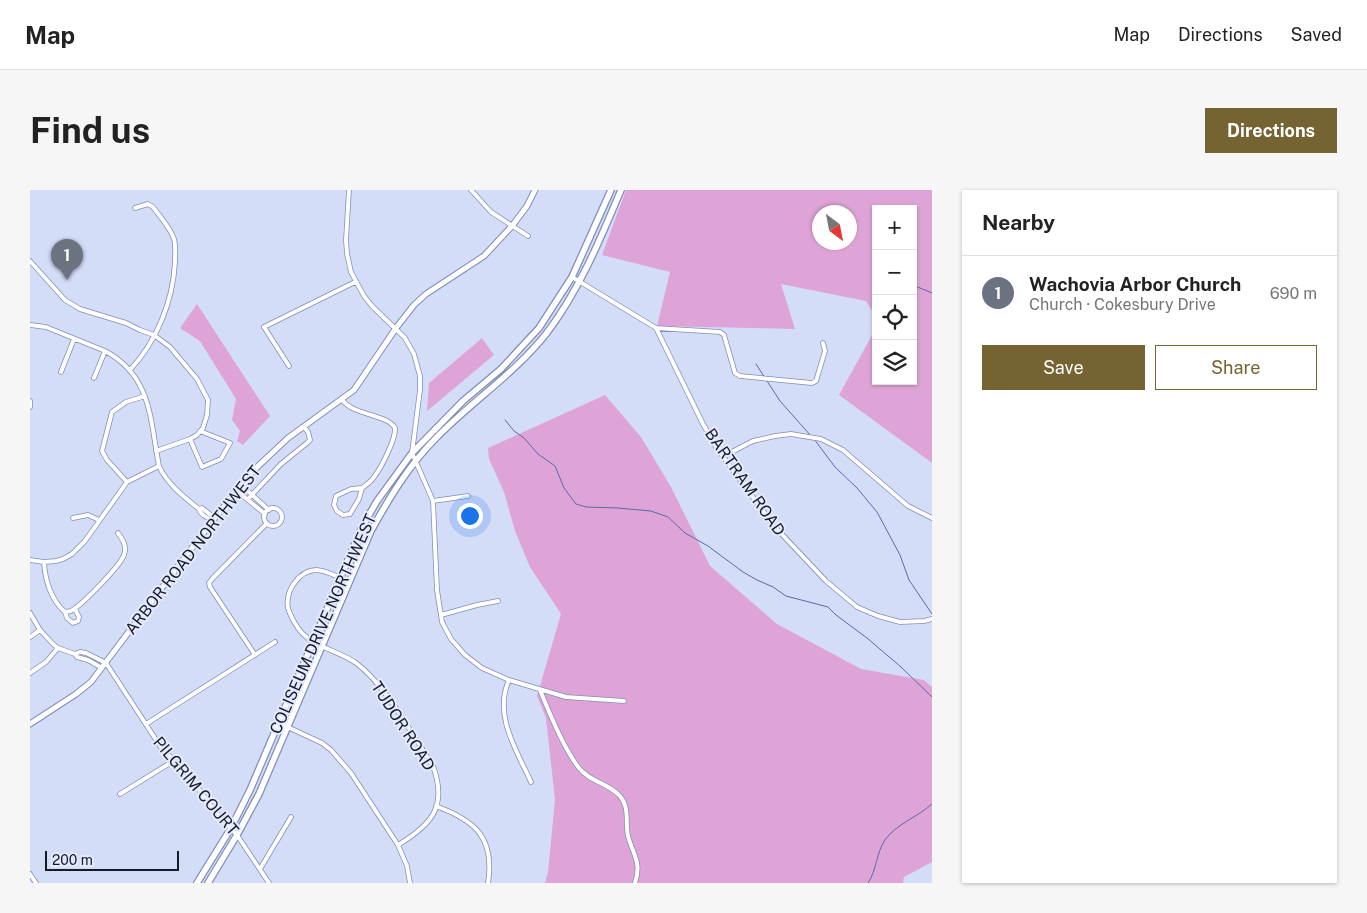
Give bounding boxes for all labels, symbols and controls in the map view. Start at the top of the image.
text: Map [25,21,75,49]
text: Map [1113,24,1150,45]
text: Directions [1178,24,1263,45]
text: Saved [1291,24,1342,45]
button: Directions [1205,108,1337,153]
text: Find us [30,110,150,151]
north arrow [812,205,857,250]
map controls [872,205,917,385]
button: + [872,205,917,250]
text: Nearby [982,210,1055,235]
pin: 1 [51,239,83,280]
button: − [872,250,917,295]
text: Wachovia Arbor Church [1029,273,1241,295]
text: 1 [995,284,1001,303]
text: 690 m [1270,284,1317,303]
button: locate [872,295,917,340]
text: Church · Cokesbury Drive [1029,295,1216,314]
button: layers [872,340,917,385]
button: Save [982,345,1145,390]
button: Share [1155,345,1317,390]
street label: BARTRAM ROAD [701,425,789,539]
street label: ARBOR ROAD NORTHWEST [121,461,265,638]
your location [457,503,483,529]
street label: COLISEUM DRIVE NORTHWEST [266,511,380,737]
street label: TUDOR ROAD [367,678,439,774]
street label: PILGRIM COURT [149,733,243,839]
scale bar [45,848,179,871]
text: 200 m [52,852,93,868]

